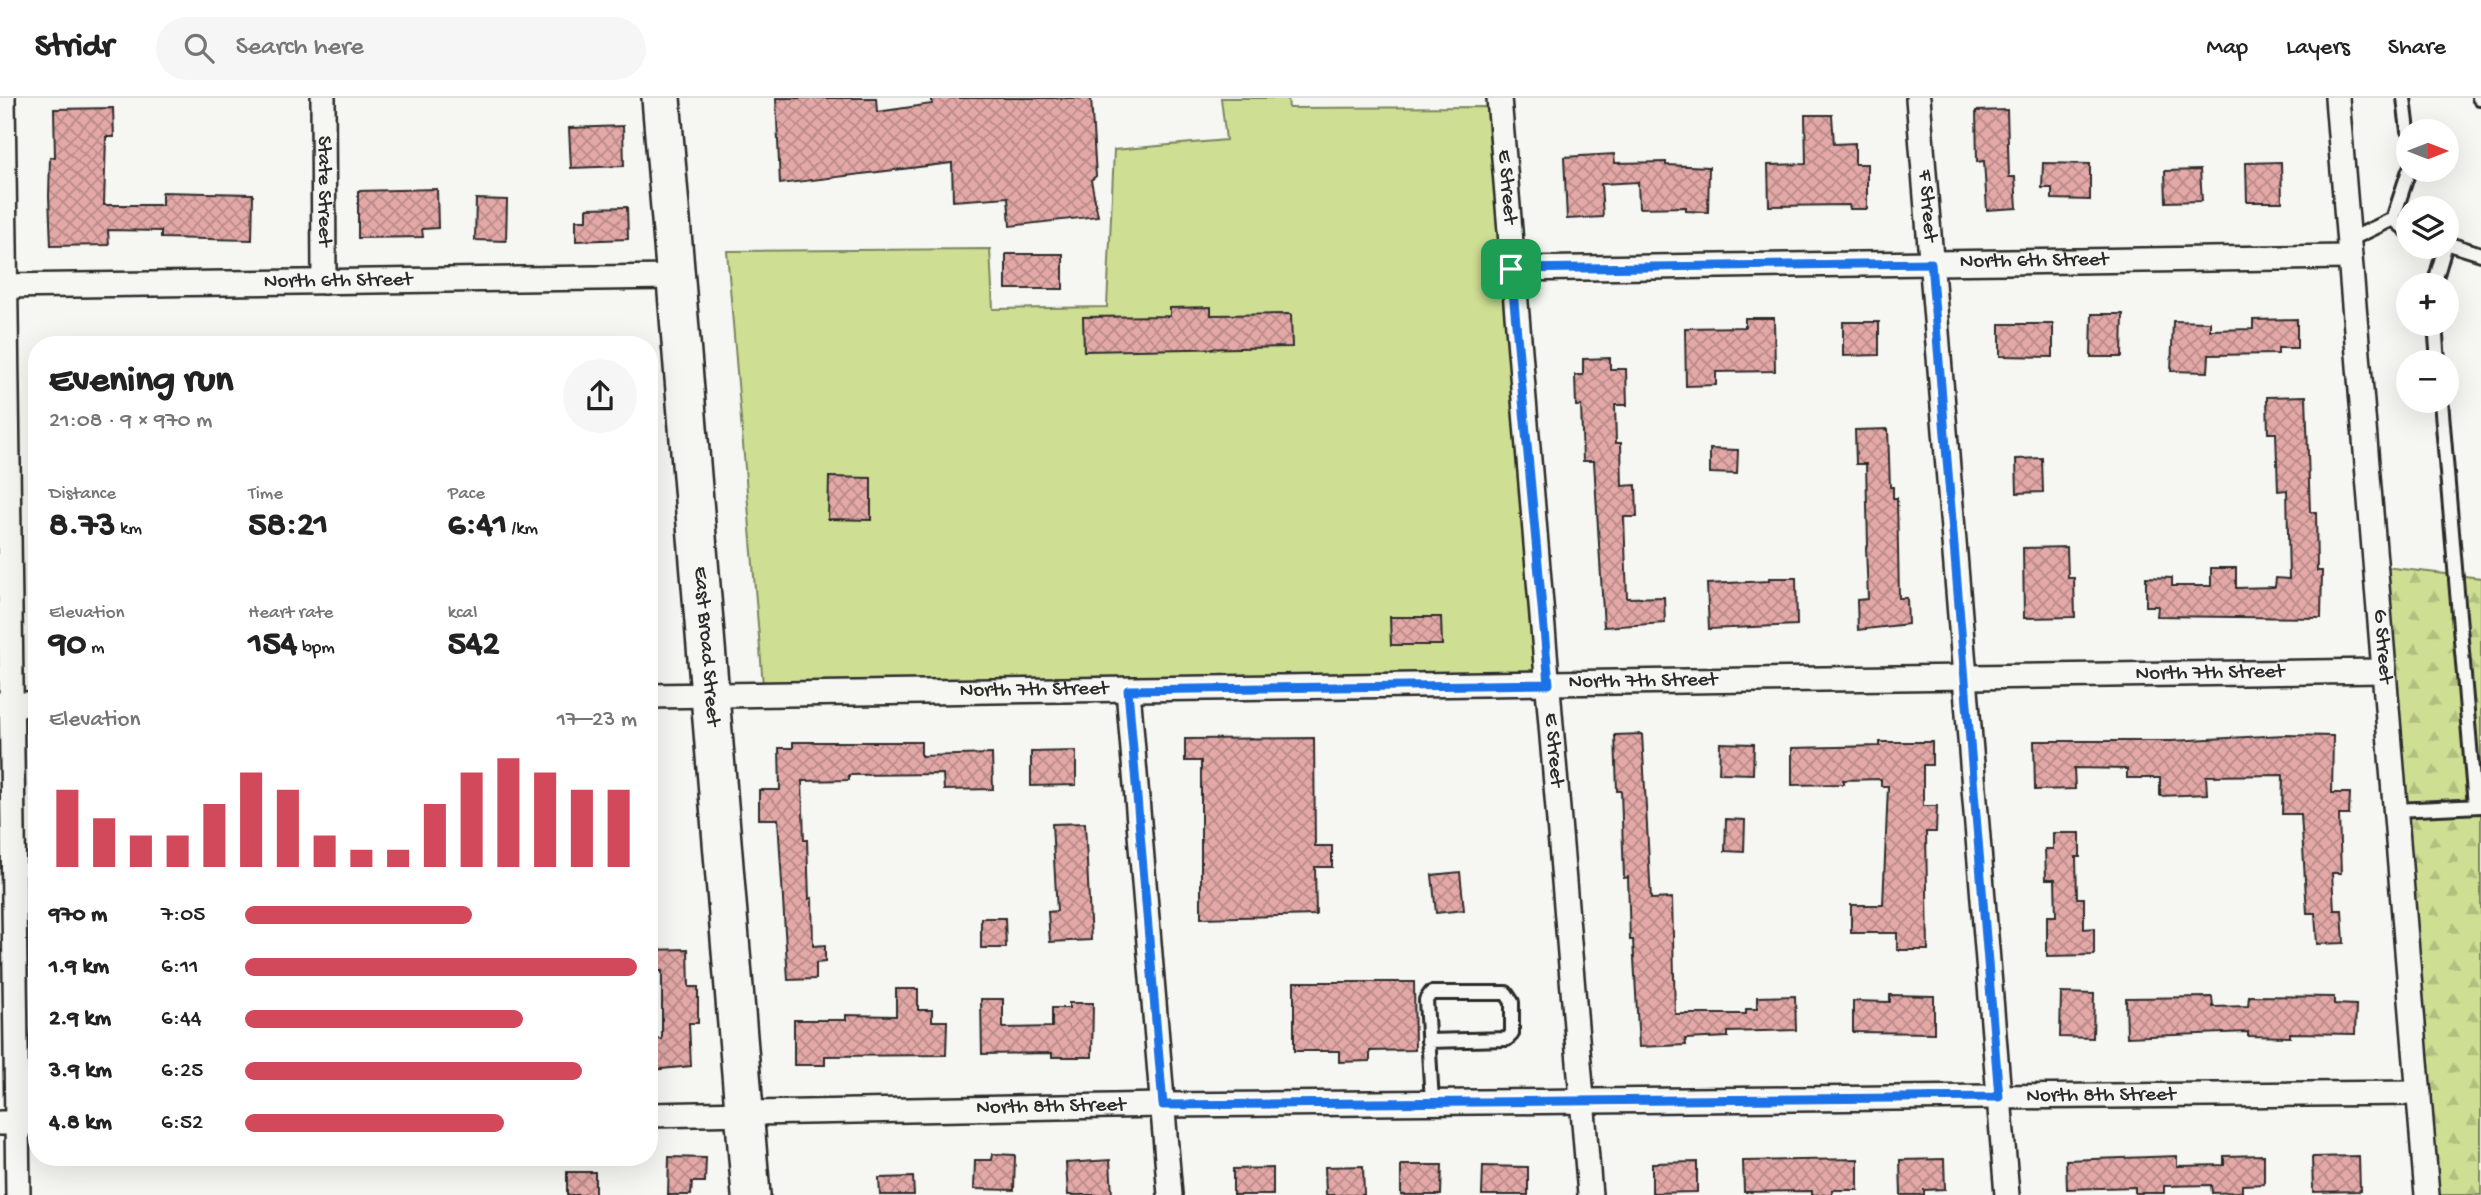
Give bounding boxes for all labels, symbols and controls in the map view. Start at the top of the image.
search box [156,17,646,80]
text: Stridr [35,29,114,67]
icon: search [180,29,218,67]
text: Search here [236,33,364,64]
text: Map [2206,34,2248,63]
text: Layers [2286,34,2350,63]
text: Share [2388,34,2446,63]
north arrow [2396,119,2459,182]
map controls [2396,119,2459,413]
street label: State Street [311,136,336,249]
street label: E Street [1491,149,1522,227]
street label: F Street [1911,168,1942,245]
button: layers [2396,196,2459,259]
pin [1481,239,1541,299]
street label: North 6th Street [1960,248,2111,275]
icon: arrive [1492,250,1530,288]
street label: North 6th Street [264,268,415,295]
button: + [2396,273,2459,336]
button: − [2396,350,2459,413]
button: share [563,359,637,433]
text: Evening run [49,360,233,404]
text: 21:08 · 9 × 970 m [49,408,212,435]
text: Distance [49,483,116,506]
text: Time [248,483,283,506]
text: Pace [448,483,485,506]
text: 8.73 [49,506,116,547]
text: 58:21 [248,506,328,547]
text: 6:41 [448,506,507,547]
text: km [116,518,142,541]
text: /km [507,518,538,541]
street label: East Broad Street [687,565,725,729]
text: Elevation [49,602,125,625]
text: Heart rate [248,602,333,625]
text: kcal [448,602,477,625]
street label: G Street [2366,608,2398,687]
text: 90 [49,625,86,666]
text: 154 [248,625,297,666]
text: 542 [448,625,500,666]
text: m [86,637,104,660]
text: bpm [297,637,335,660]
street label: North 7th Street [2135,660,2287,687]
street label: North 7th Street [1568,668,1720,695]
street label: North 7th Street [959,677,1111,704]
text: Elevation [49,707,140,734]
text: 17–23 m [557,707,637,734]
street label: E Street [1538,712,1569,790]
text: 970 m [49,902,107,929]
text: 7:05 [161,902,205,929]
text: 1.9 km [49,954,109,981]
text: 6:11 [161,954,198,981]
text: 2.9 km [49,1006,111,1033]
text: 6:44 [161,1006,202,1033]
text: 3.9 km [49,1058,112,1085]
text: 6:25 [161,1058,203,1085]
street label: North 8th Street [2026,1083,2178,1109]
street label: North 8th Street [976,1093,1128,1121]
text: 4.8 km [49,1110,112,1137]
text: 6:52 [161,1110,203,1137]

